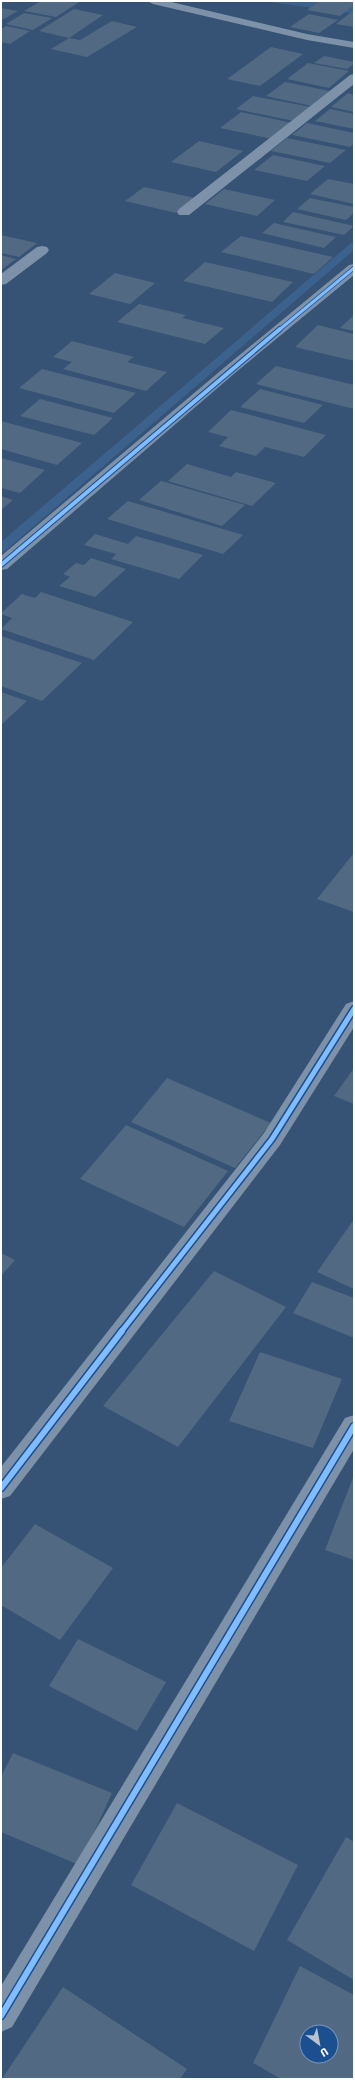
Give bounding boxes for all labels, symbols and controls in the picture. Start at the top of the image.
north arrow [299,2024,339,2064]
text: U [318,2046,330,2059]

